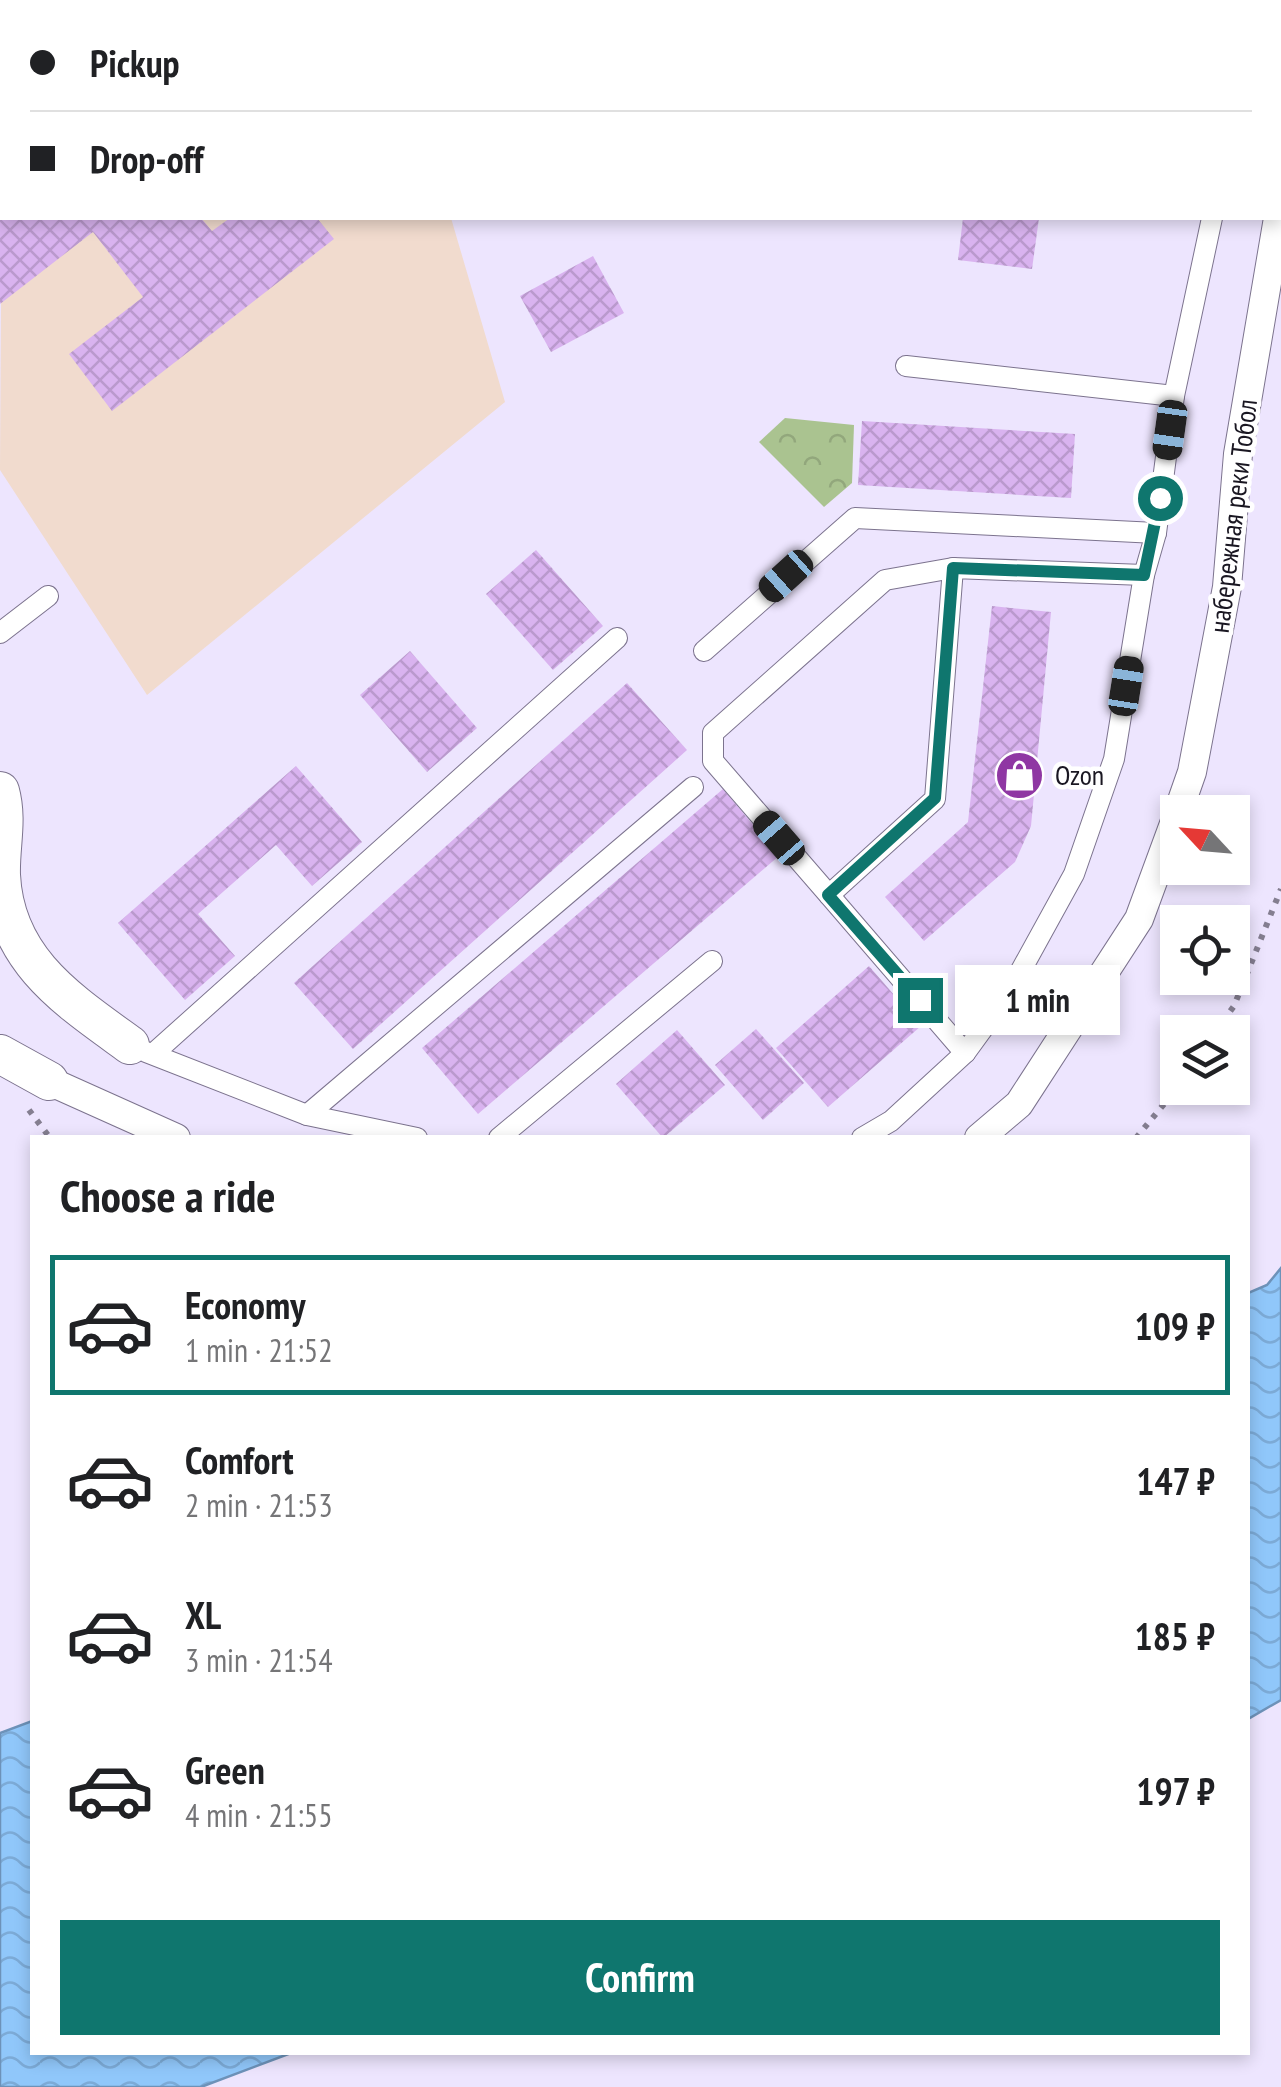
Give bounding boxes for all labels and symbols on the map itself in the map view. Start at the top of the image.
street label: набережная реки Тобол [1200,397,1265,635]
car [1151,398,1189,462]
route start [1138,476,1183,521]
car [754,545,818,607]
car [1106,654,1146,718]
shop icon: Ozon [994,749,1046,801]
place label: Ozon [1055,756,1104,793]
north arrow [1160,795,1250,885]
car [748,806,810,870]
callout: 1 min [955,965,1120,1035]
route end [898,978,943,1023]

